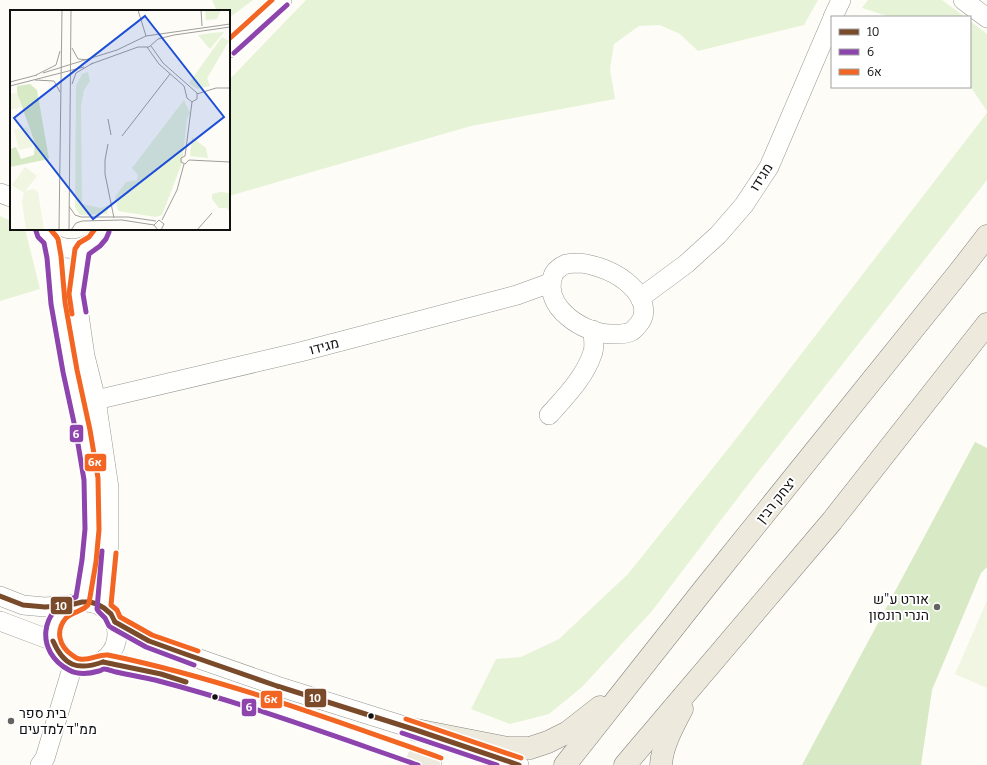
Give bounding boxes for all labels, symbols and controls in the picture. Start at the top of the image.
inset map [10,10,230,230]
legend [831,16,971,88]
text: 10 [867,25,880,39]
text: 6 [867,45,874,59]
text: 6א [867,65,882,79]
street label: מגידו [746,160,777,194]
street label: מגידו [307,334,341,359]
line badge: 6 [69,424,84,443]
text: 6 [73,428,80,441]
line badge: 6א [84,453,107,472]
text: 6א [88,456,102,469]
street label: יצחק רבין [753,474,800,527]
place label: אורט ע"ש הנרי רונסון [869,591,929,624]
line badge: 10 [50,596,73,615]
text: 10 [55,600,67,613]
marker: אורט ע"ש הנרי רונסון [932,602,942,612]
line badge: 10 [304,688,327,708]
line badge: 6א [260,690,283,709]
unlabelled marker [210,692,220,702]
text: 10 [309,692,321,705]
text: 6א [264,693,278,706]
line badge: 6 [241,698,257,717]
text: 6 [246,701,253,714]
place label: בית ספר ממ"ד למדעים [19,705,97,738]
unlabelled marker [366,711,376,721]
marker: בית ספר ממ"ד למדעים [6,716,16,726]

